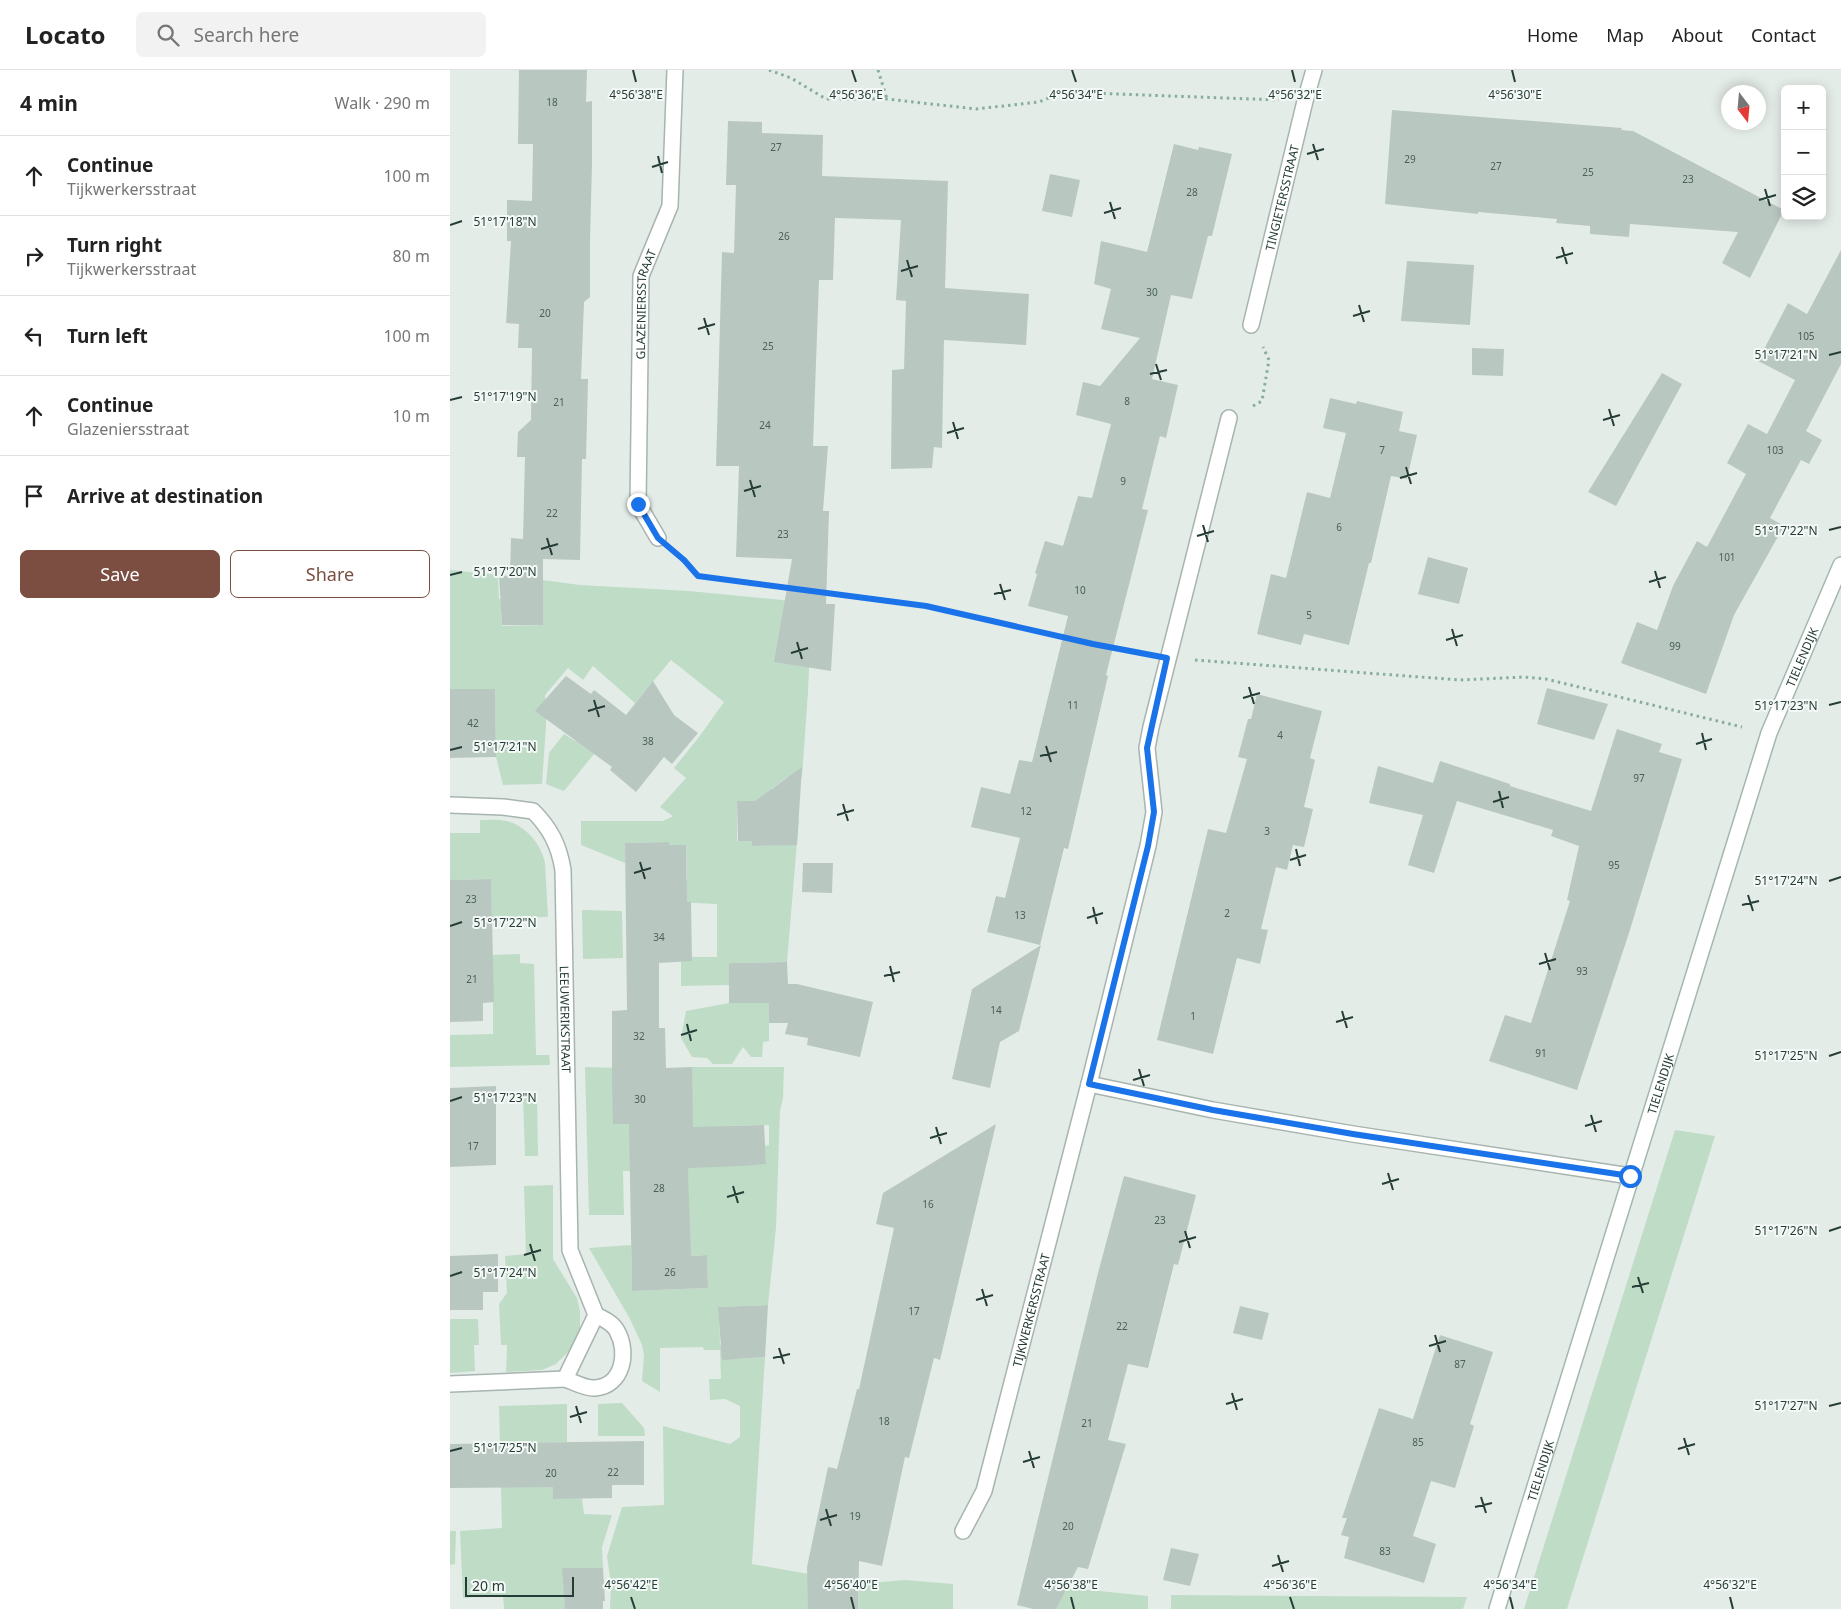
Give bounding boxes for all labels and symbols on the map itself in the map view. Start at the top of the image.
north arrow [1721,85,1766,130]
text: 4°56'38"E [609,86,663,103]
text: 4°56'36"E [829,86,883,103]
text: 4°56'34"E [1049,86,1103,103]
text: 4°56'32"E [1268,86,1322,103]
text: 4°56'30"E [1488,86,1542,103]
house number: 18 [546,95,558,109]
house number: 27 [770,140,782,154]
street label: TINGIETERSSTRAAT [1261,142,1303,253]
house number: 29 [1404,152,1416,166]
house number: 27 [1490,159,1502,173]
house number: 25 [1582,165,1594,179]
house number: 23 [1682,172,1694,186]
house number: 28 [1186,185,1198,199]
text: 51°17'18"N [473,213,537,230]
house number: 26 [778,229,790,243]
street label: GLAZENIERSSTRAAT [631,246,660,360]
house number: 30 [1146,285,1158,299]
house number: 20 [539,306,551,320]
house number: 105 [1797,329,1815,343]
house number: 25 [762,339,774,353]
text: 51°17'21"N [1754,346,1818,363]
text: 51°17'19"N [473,388,537,405]
house number: 8 [1124,394,1130,408]
house number: 21 [553,395,565,409]
house number: 24 [759,418,771,432]
house number: 7 [1379,443,1385,457]
house number: 103 [1766,443,1784,457]
house number: 9 [1120,474,1126,488]
route end [627,493,650,516]
house number: 22 [546,506,558,520]
house number: 6 [1336,520,1342,534]
text: 51°17'22"N [1754,522,1818,539]
house number: 23 [777,527,789,541]
house number: 101 [1718,550,1736,564]
text: 51°17'20"N [473,563,537,580]
house number: 10 [1074,583,1086,597]
house number: 5 [1306,608,1312,622]
street label: TIELENDIJK [1781,624,1822,689]
house number: 99 [1669,639,1681,653]
text: 51°17'23"N [1754,697,1818,714]
house number: 11 [1067,698,1079,712]
house number: 42 [467,716,479,730]
house number: 4 [1277,728,1283,742]
house number: 38 [642,734,654,748]
text: 51°17'21"N [473,738,537,755]
house number: 97 [1633,771,1645,785]
house number: 12 [1020,804,1032,818]
house number: 3 [1264,824,1270,838]
house number: 95 [1608,858,1620,872]
text: 51°17'24"N [1754,872,1818,889]
house number: 23 [465,892,477,906]
house number: 2 [1224,906,1230,920]
house number: 13 [1014,908,1026,922]
text: 51°17'22"N [473,914,537,931]
house number: 34 [653,930,665,944]
house number: 93 [1576,964,1588,978]
street label: LEEUWERIKSTRAAT [556,966,575,1073]
house number: 21 [466,972,478,986]
house number: 14 [990,1003,1002,1017]
house number: 1 [1190,1009,1196,1023]
house number: 32 [633,1029,645,1043]
house number: 91 [1535,1046,1547,1060]
text: 51°17'25"N [1754,1047,1818,1064]
street label: TIELENDIJK [1643,1051,1678,1116]
text: 51°17'23"N [473,1089,537,1106]
house number: 30 [634,1092,646,1106]
house number: 17 [467,1139,479,1153]
route start [1619,1165,1642,1188]
house number: 28 [653,1181,665,1195]
house number: 16 [922,1197,934,1211]
house number: 23 [1154,1213,1166,1227]
text: 51°17'26"N [1754,1222,1818,1239]
street label: TIJKWERKERSSTRAAT [1008,1251,1054,1369]
text: 51°17'24"N [473,1264,537,1281]
house number: 26 [664,1265,676,1279]
house number: 17 [908,1304,920,1318]
house number: 22 [1116,1319,1128,1333]
house number: 87 [1454,1357,1466,1371]
text: 51°17'27"N [1754,1397,1818,1414]
house number: 18 [878,1414,890,1428]
house number: 21 [1081,1416,1093,1430]
house number: 85 [1412,1435,1424,1449]
street label: TIELENDIJK [1523,1437,1558,1503]
text: 51°17'25"N [473,1439,537,1456]
house number: 22 [607,1465,619,1479]
house number: 20 [545,1466,557,1480]
house number: 19 [849,1509,861,1523]
house number: 20 [1062,1519,1074,1533]
house number: 83 [1379,1544,1391,1558]
scale bar [465,1574,574,1597]
text: 4°56'42"E [604,1576,658,1593]
text: 4°56'40"E [824,1576,878,1593]
text: 4°56'38"E [1044,1576,1098,1593]
text: 4°56'36"E [1263,1576,1317,1593]
text: 4°56'34"E [1483,1576,1537,1593]
text: 4°56'32"E [1703,1576,1757,1593]

